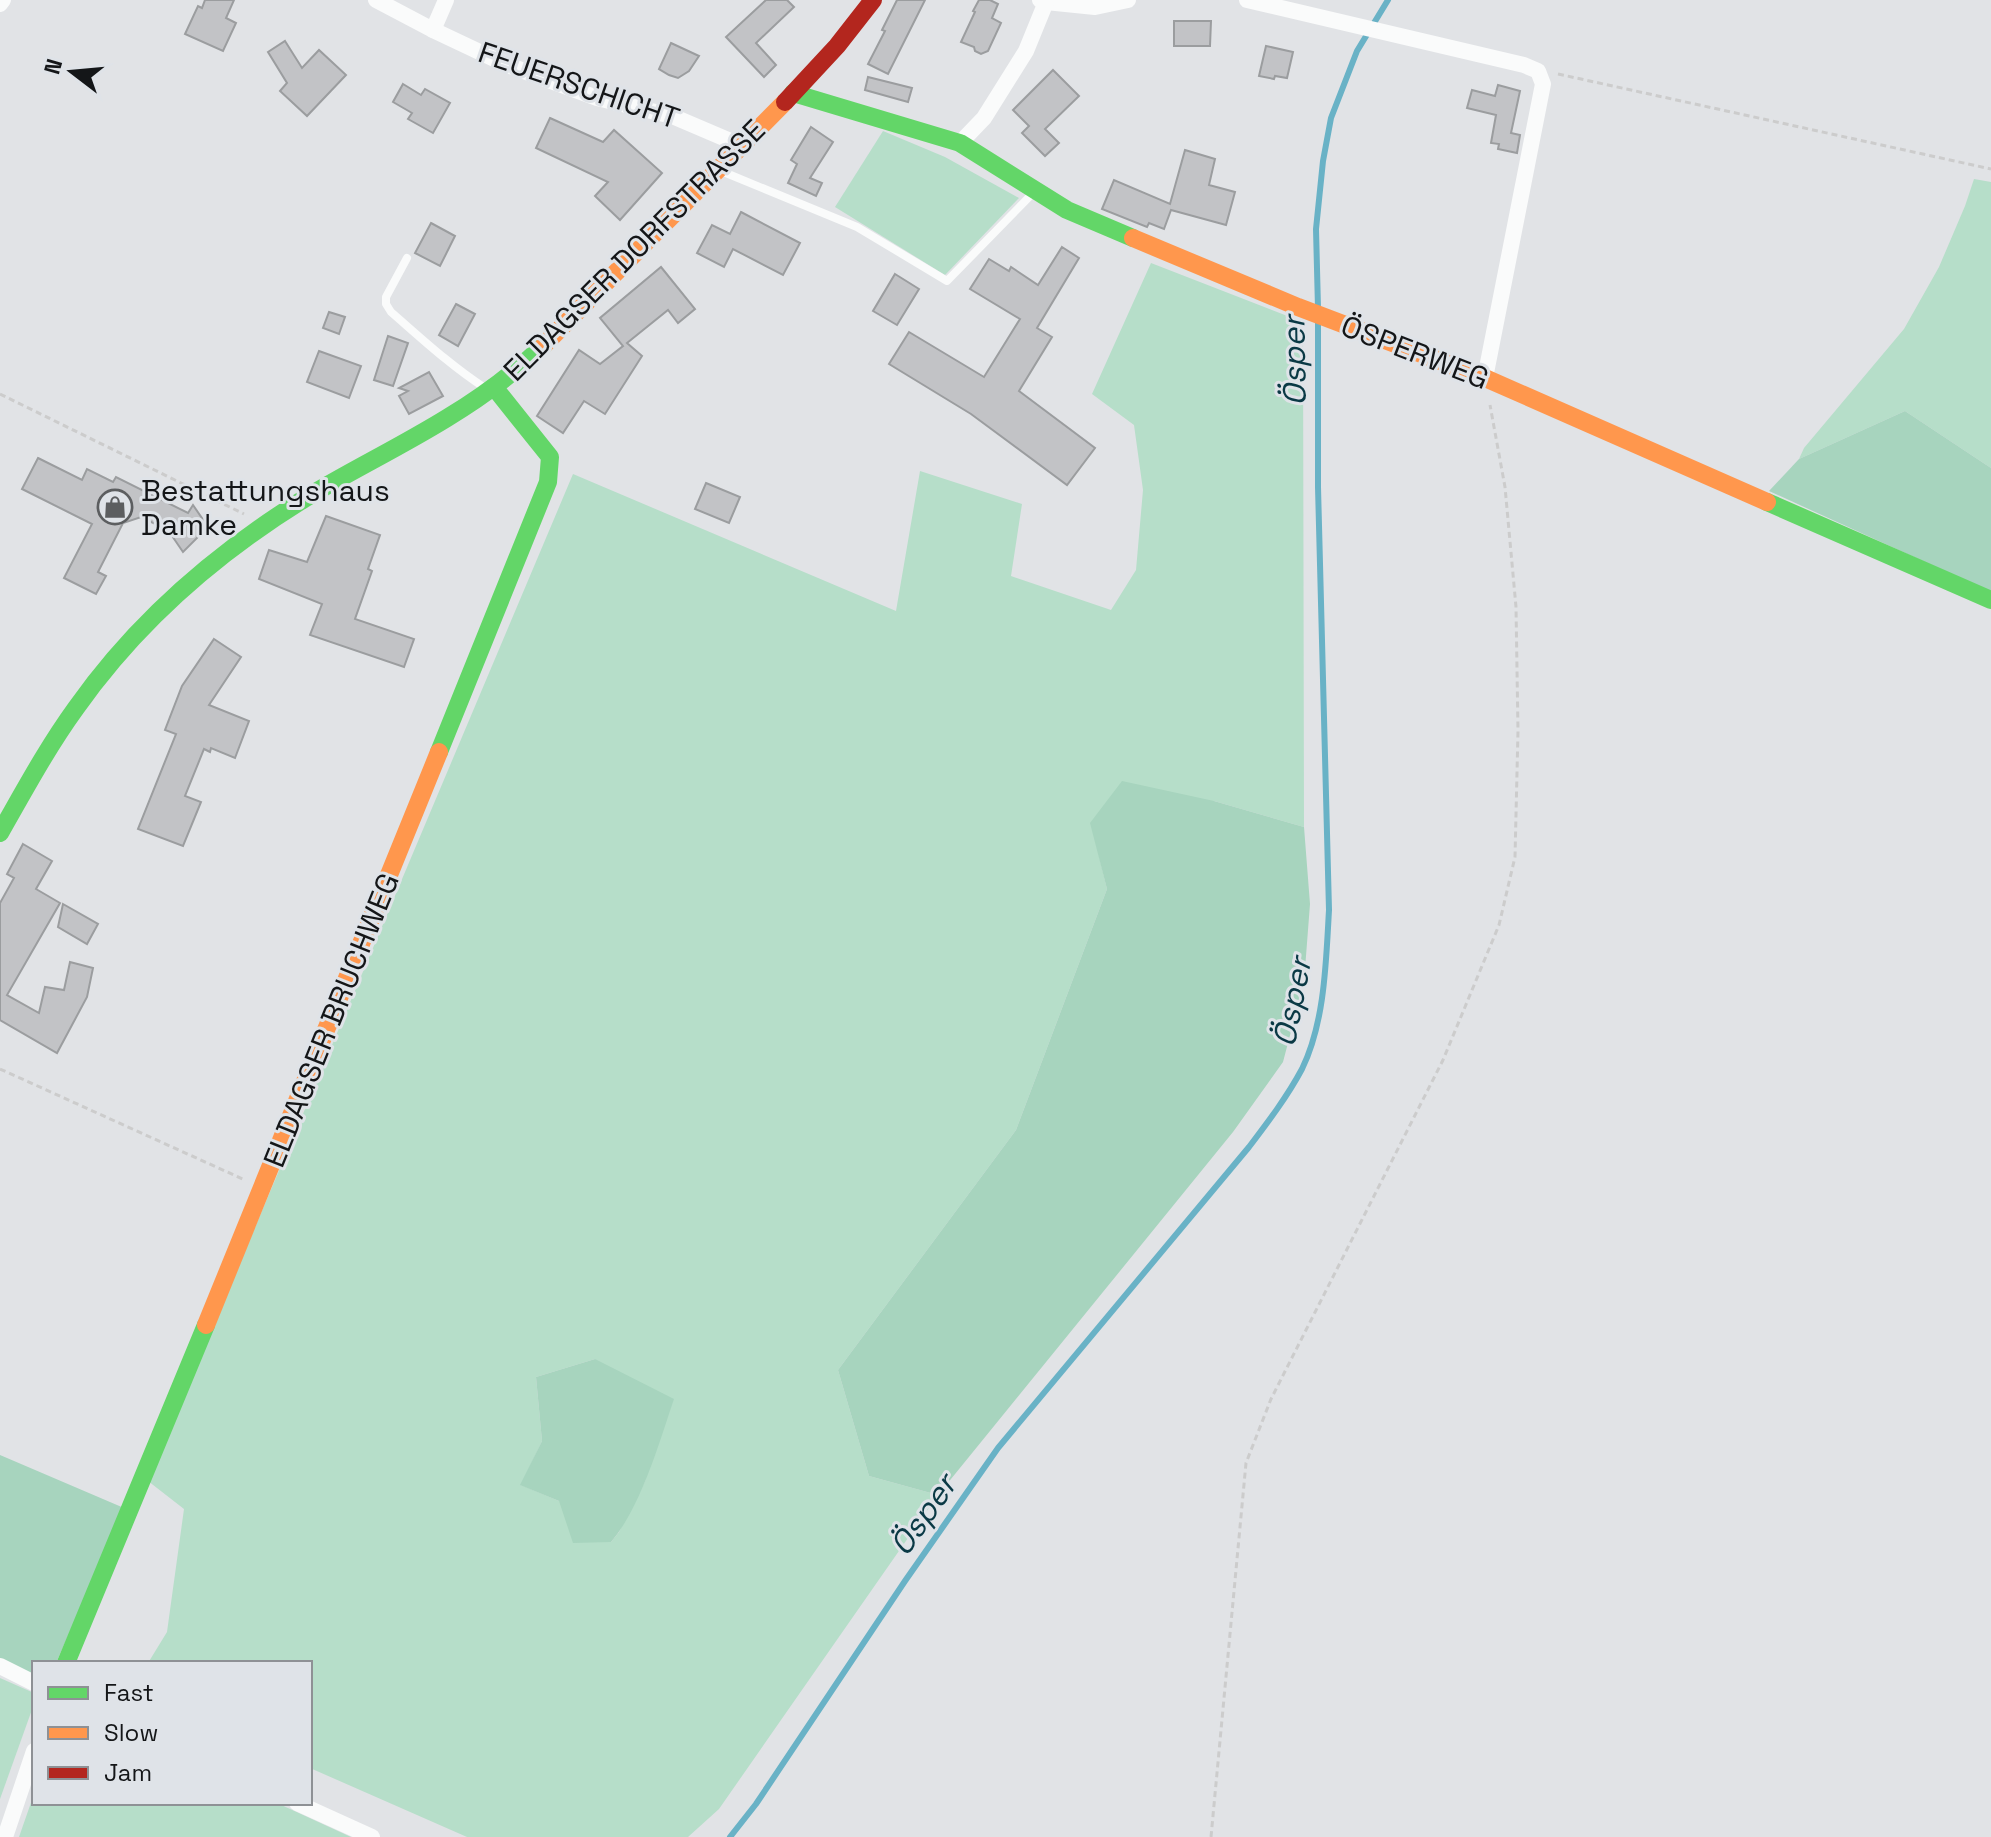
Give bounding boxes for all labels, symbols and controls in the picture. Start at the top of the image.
north arrow [32,32,112,112]
street label: FEUERSCHICHT [473,32,685,138]
text: N [37,56,68,77]
street label: ELDAGSER DORFSTRASSE [495,111,773,389]
street label: ÖSPERWEG [1336,306,1494,398]
water label: Ösper [1273,313,1315,406]
place label: Bestattungshaus Damke [141,471,390,544]
shop icon: Bestattungshaus Damke [96,488,134,526]
street label: ELDAGSER BRUCHWEG [254,867,408,1173]
water label: Ösper [1264,951,1321,1050]
water label: Ösper [881,1464,967,1563]
legend [32,1661,312,1805]
text: Fast [104,1677,154,1708]
text: Slow [104,1717,158,1748]
text: Jam [104,1757,152,1788]

